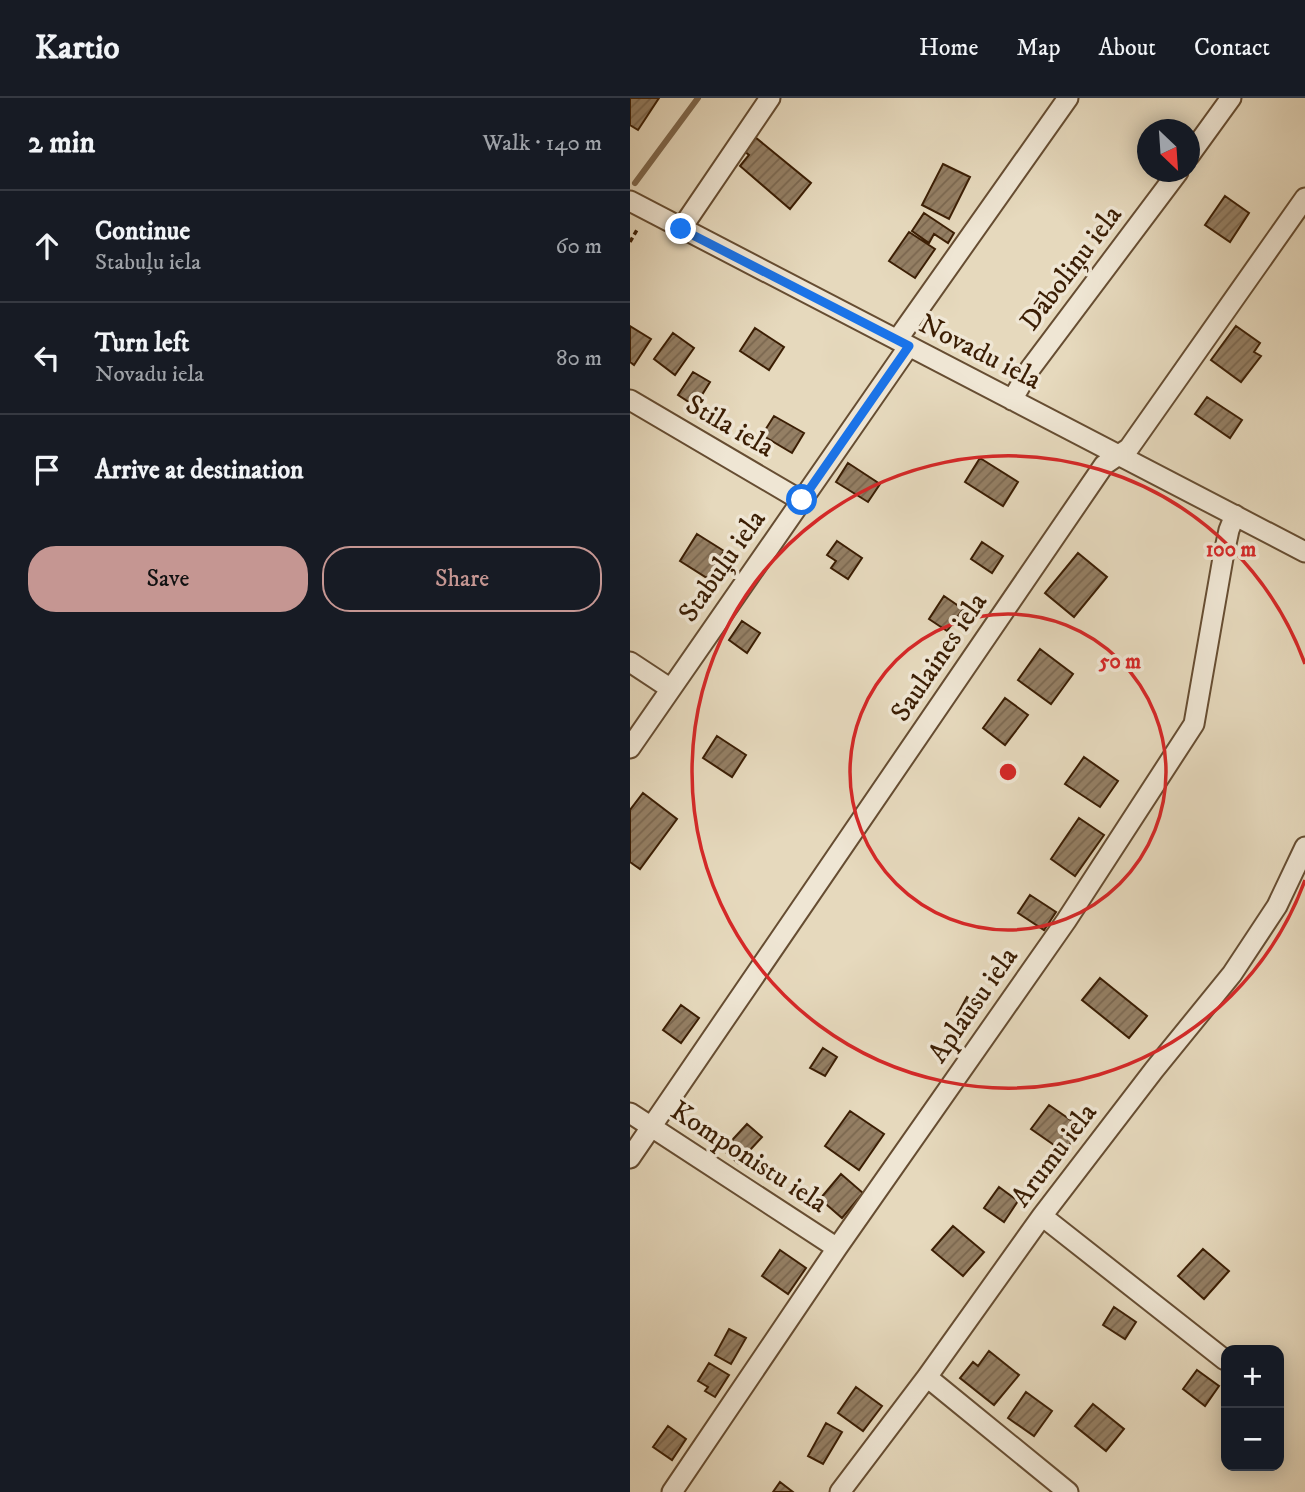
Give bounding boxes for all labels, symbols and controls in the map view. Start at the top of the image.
text: Kartio [35,28,120,69]
text: Home [919,33,978,63]
text: Map [1016,33,1061,63]
text: About [1099,33,1156,63]
text: Contact [1194,33,1270,63]
north arrow [1137,119,1200,182]
text: 2 min [28,125,95,162]
text: Walk · 140 m [483,129,602,158]
street label: Dāboliņu iela [1012,198,1130,338]
route end [665,213,696,244]
text: Continue [95,215,190,248]
icon: ahead [28,227,66,265]
text: 60 m [555,232,602,261]
text: Stabuļu iela [95,248,201,277]
street label: Novadu iela [913,306,1047,398]
text: Turn left [95,327,189,360]
icon: left [28,339,66,377]
text: 80 m [556,344,602,373]
text: Novadu iela [95,360,204,389]
street label: Stila iela [680,387,781,465]
icon: arrive [28,451,66,489]
text: Arrive at destination [95,454,304,487]
route start [786,484,817,515]
street label: Stabuļu iela [671,503,773,629]
text: 100 m [1206,537,1256,563]
button: Save [28,546,308,612]
button: Share [322,546,602,612]
street label: Saulaines iela [883,586,995,728]
text: 50 m [1098,649,1141,675]
centre of rings [996,760,1020,784]
street label: Aplausu iela [920,940,1026,1070]
street label: Komponistu iela [664,1093,834,1221]
street label: Arumu iela [1004,1096,1105,1214]
map controls [1221,1345,1284,1471]
button: + [1221,1345,1284,1408]
button: − [1221,1408,1284,1471]

